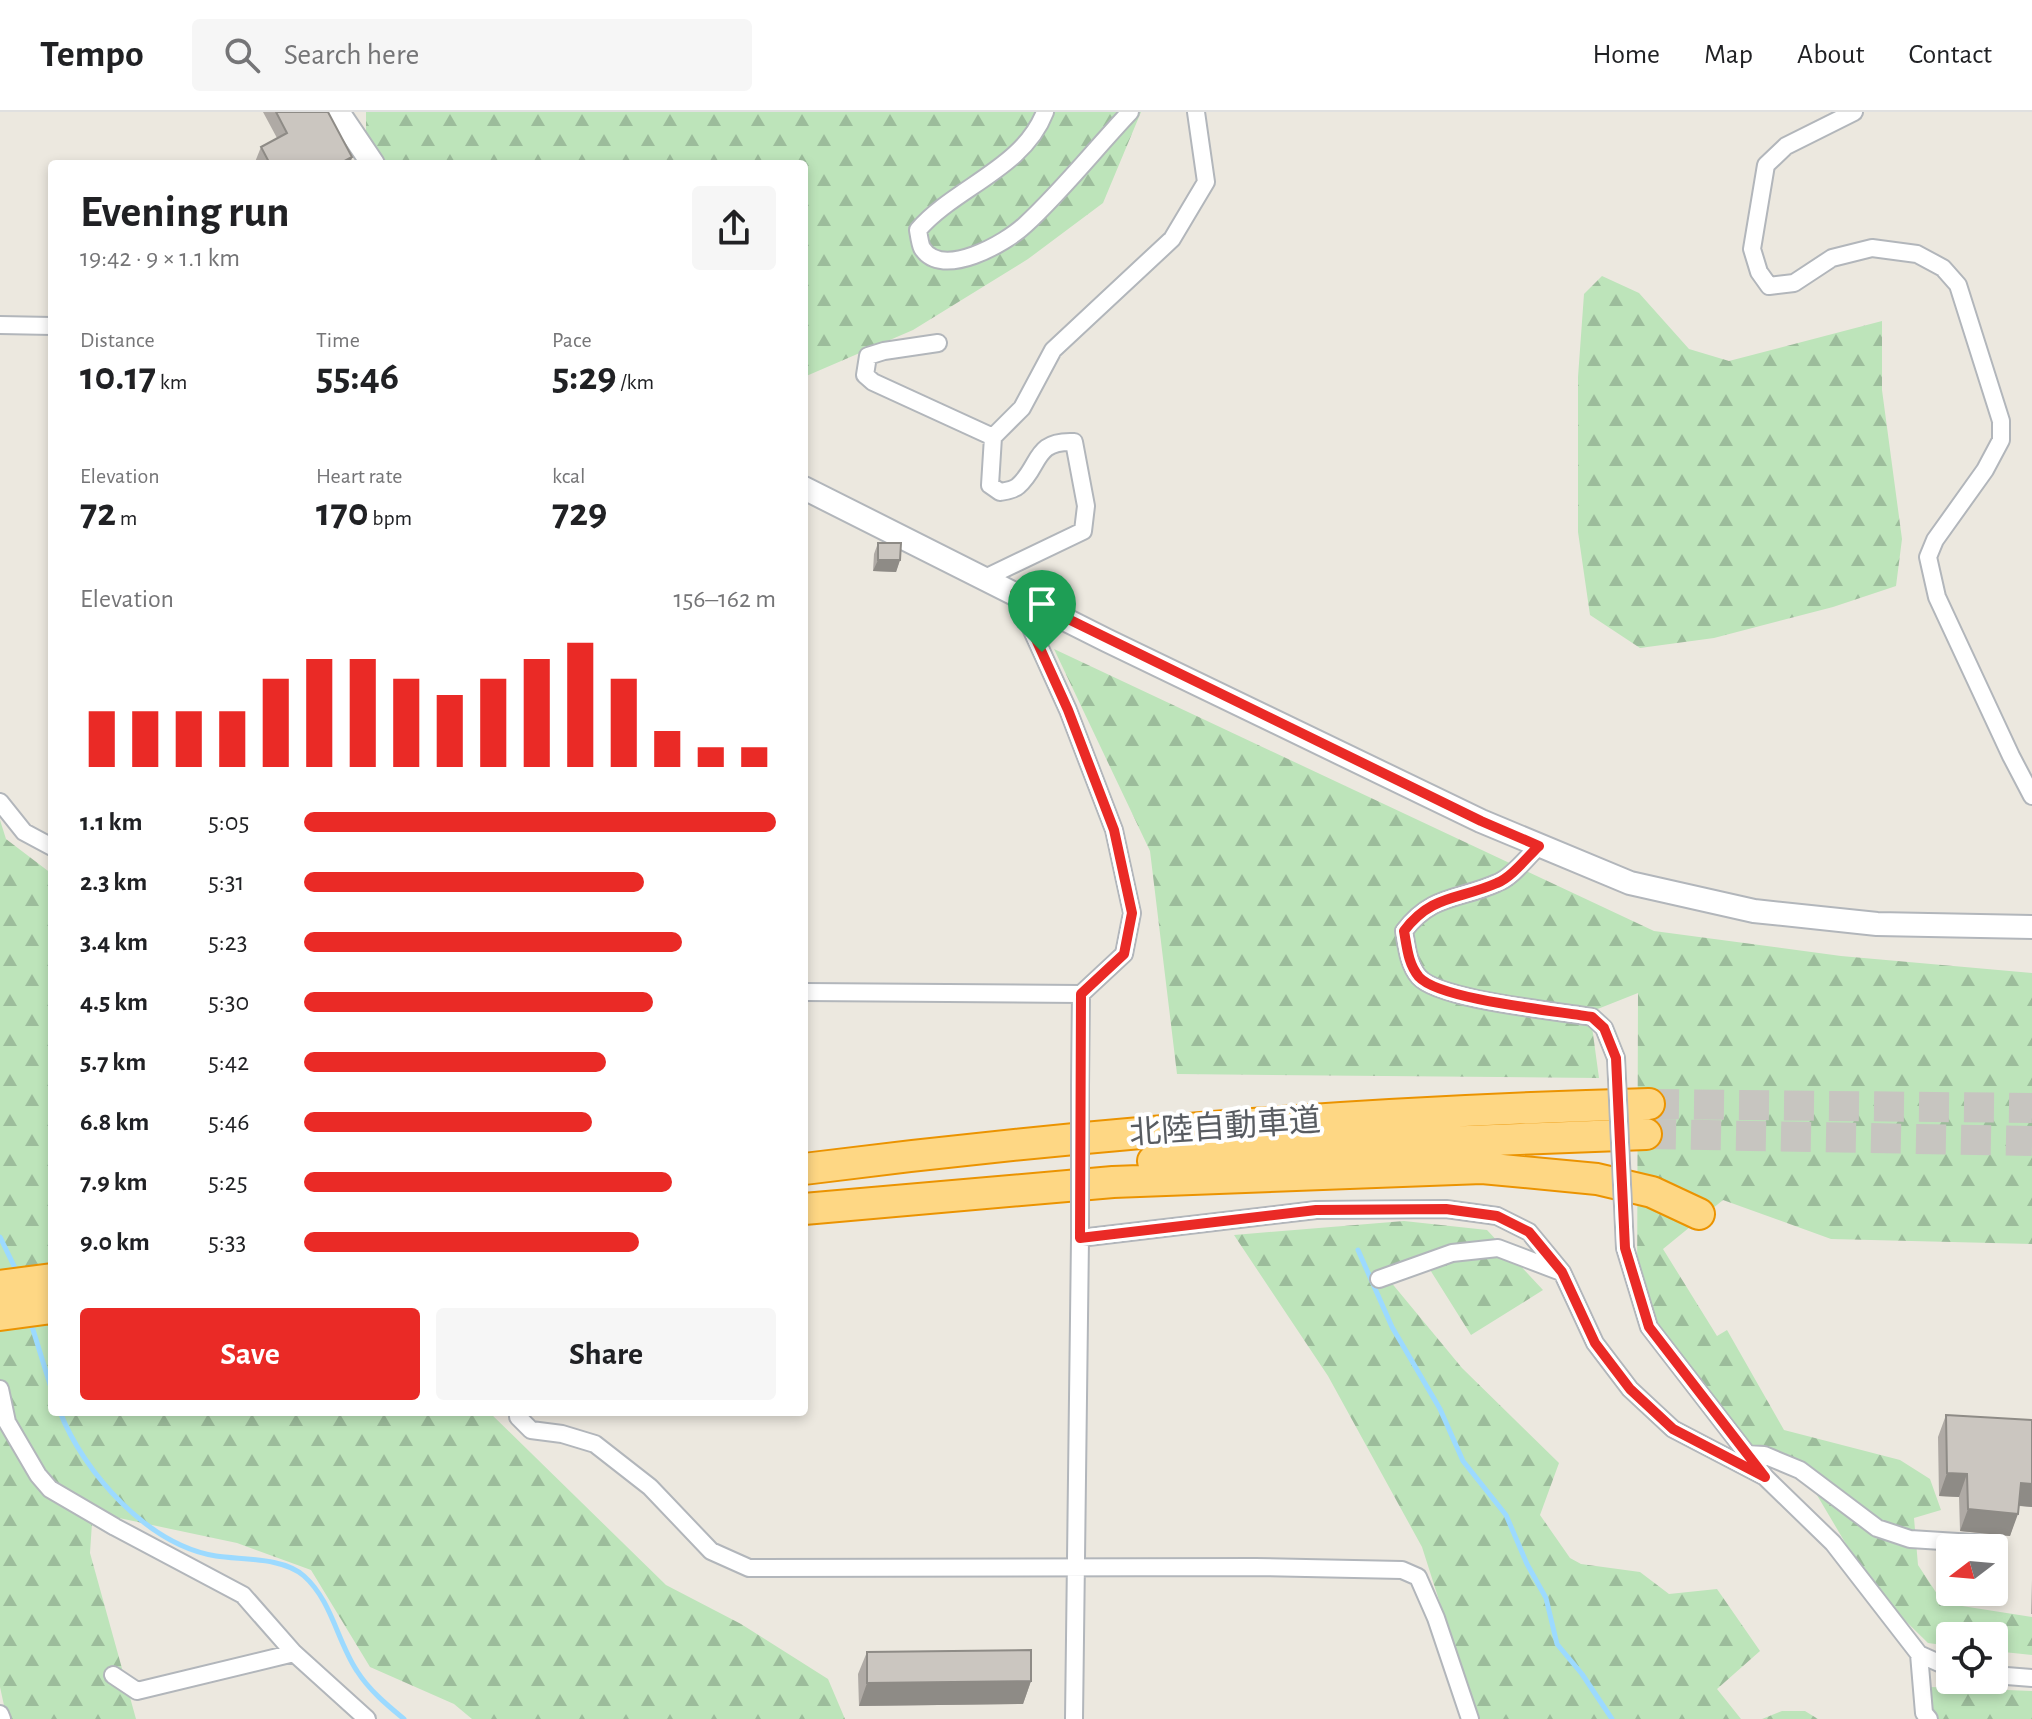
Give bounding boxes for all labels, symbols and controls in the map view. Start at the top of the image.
search box [192,19,752,91]
icon: search [220,33,264,77]
text: Tempo [40,36,144,74]
text: Search here [284,40,419,70]
text: Home [1593,41,1660,69]
text: Map [1704,41,1753,69]
text: About [1797,41,1865,69]
text: Contact [1909,41,1992,69]
button: share [692,186,776,270]
text: Evening run [80,191,289,235]
text: 19:42 · 9 × 1.1 km [80,245,240,271]
text: Distance [80,329,155,351]
text: Time [316,329,360,351]
text: Pace [552,329,592,351]
text: 10.17 [80,357,156,397]
text: 55:46 [316,357,399,397]
text: 5:29 [552,357,617,397]
text: km [156,371,187,393]
text: /km [617,371,654,393]
text: Elevation [80,465,160,487]
text: Heart rate [316,465,402,487]
text: kcal [552,465,586,487]
text: 72 [80,493,116,533]
text: 170 [316,493,369,533]
text: 729 [552,493,607,533]
text: m [116,507,137,529]
text: bpm [369,507,412,529]
pin [1008,570,1076,652]
icon: arrive [1020,582,1064,626]
text: Elevation [80,586,174,612]
text: 156–162 m [674,586,776,612]
text: 1.1 km [80,809,142,835]
text: 5:05 [208,809,249,835]
text: 2.3 km [80,869,147,895]
text: 5:31 [208,869,244,895]
text: 3.4 km [80,929,148,955]
text: 5:23 [208,929,247,955]
text: 4.5 km [80,989,148,1015]
text: 5:30 [208,989,249,1015]
text: 5.7 km [80,1049,146,1075]
text: 5:42 [208,1049,249,1075]
street label: 北陸自動車道 [1128,1102,1322,1150]
text: 6.8 km [80,1109,149,1135]
text: 5:46 [208,1109,250,1135]
text: 7.9 km [80,1169,148,1195]
text: 5:25 [208,1169,248,1195]
text: 9.0 km [80,1229,150,1255]
text: 5:33 [208,1229,246,1255]
button: Save [80,1308,420,1400]
button: Share [436,1308,776,1400]
north arrow [1936,1534,2008,1606]
map controls [1936,1534,2008,1694]
button: locate [1936,1622,2008,1694]

